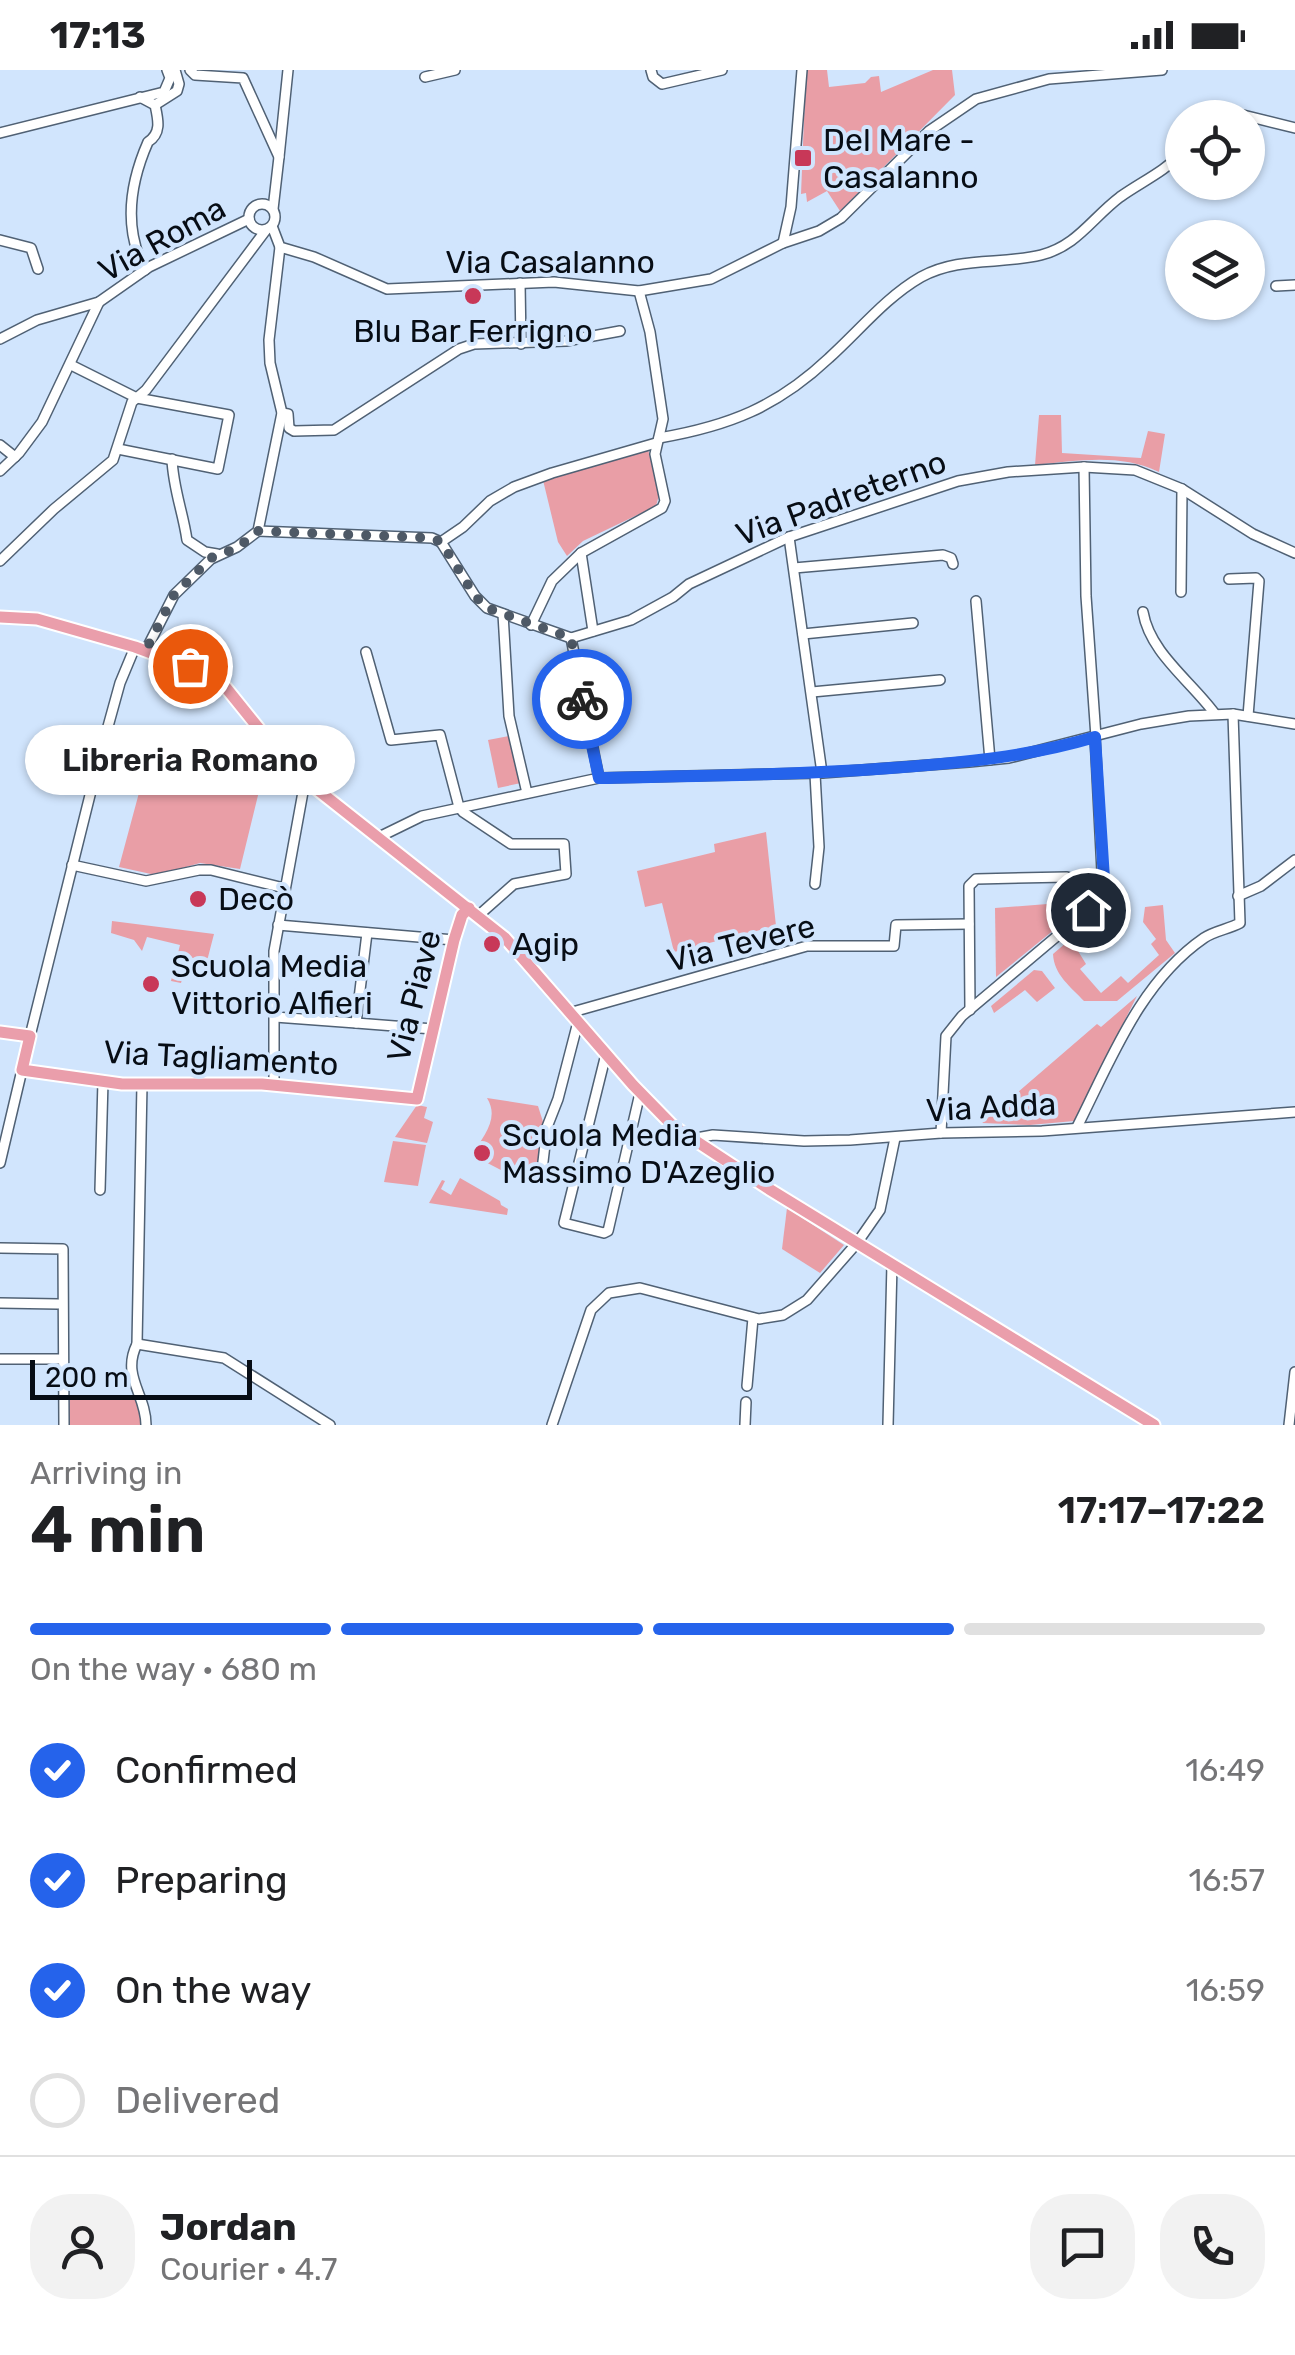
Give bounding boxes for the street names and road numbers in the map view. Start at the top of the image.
street label: Via Roma [92,189,232,289]
street label: Via Casalanno [445,243,655,281]
street label: Via Padreterno [731,442,951,554]
street label: Via Tevere [663,906,819,980]
street label: Via Piave [379,926,449,1066]
street label: Via Tagliamento [103,1033,339,1083]
street label: Via Adda [925,1085,1057,1129]

